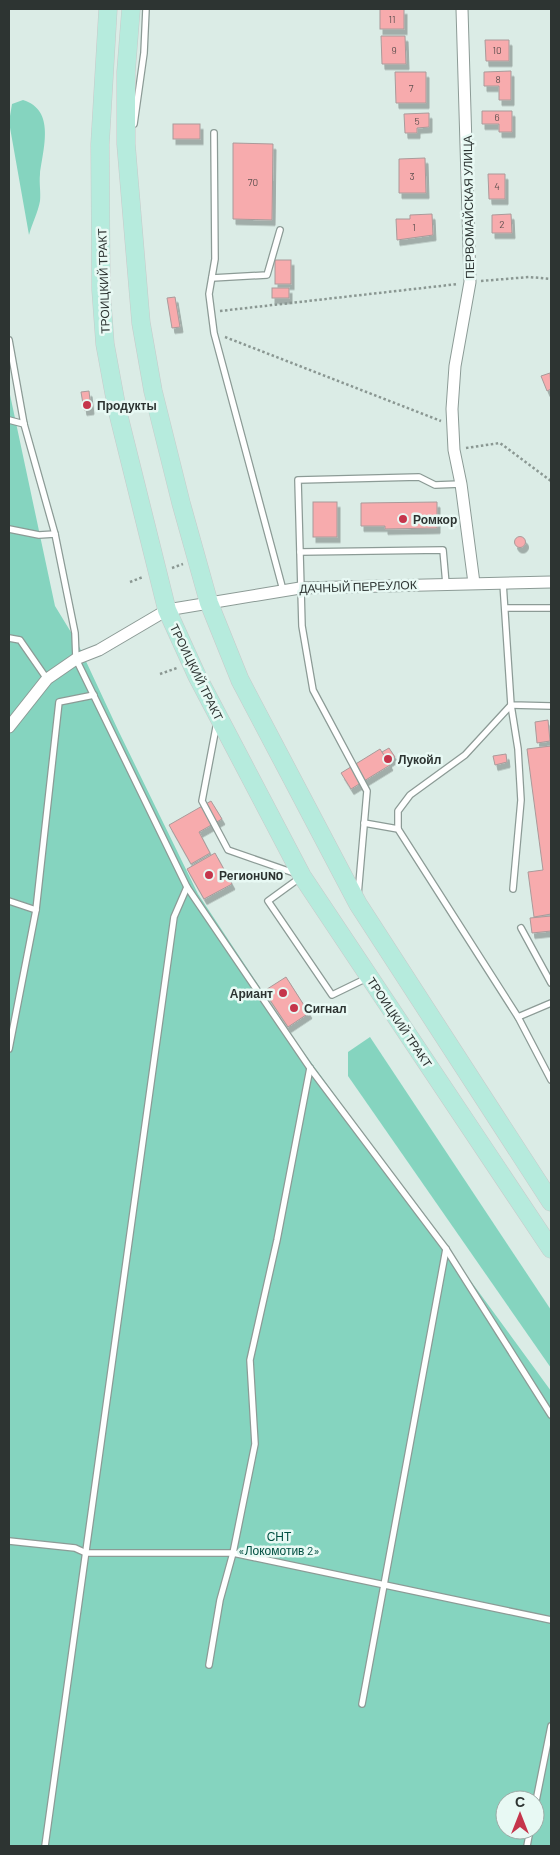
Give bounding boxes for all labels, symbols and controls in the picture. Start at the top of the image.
house number: 11 [388,13,396,25]
house number: 9 [391,44,397,56]
house number: 10 [492,44,502,56]
house number: 8 [495,73,501,85]
house number: 7 [409,82,414,94]
house number: 6 [494,111,500,123]
house number: 5 [414,115,420,127]
street label: ПЕРВОМАЙСКАЯ УЛИЦА [460,135,477,279]
house number: 3 [409,170,415,182]
house number: 70 [248,176,258,188]
house number: 4 [494,180,500,192]
house number: 2 [499,218,505,230]
house number: 1 [412,221,416,233]
street label: ТРОИЦКИЙ ТРАКТ [94,227,113,334]
place label: Продукты [97,398,157,413]
marker: Продукты [81,399,93,411]
place label: Ромкор [413,512,457,527]
marker: Ромкор [397,513,409,525]
street label: ДАЧНЫЙ ПЕРЕУЛОК [299,577,417,596]
street label: ТРОИЦКИЙ ТРАКТ [167,622,227,723]
place label: Лукойл [398,752,441,767]
marker: Лукойл [382,753,394,765]
place label: РегионUNO [219,868,283,882]
marker: РегионUNO [203,869,215,881]
street label: ТРОИЦКИЙ ТРАКТ [364,974,436,1071]
place label: Ариант [230,986,273,1001]
marker: Ариант [277,987,289,999]
place label: Сигнал [304,1001,347,1015]
marker: Сигнал [288,1002,300,1014]
park label: СНТ «Локомотив 2» [238,1529,320,1557]
north arrow [495,1790,545,1840]
text: С [515,1793,525,1810]

